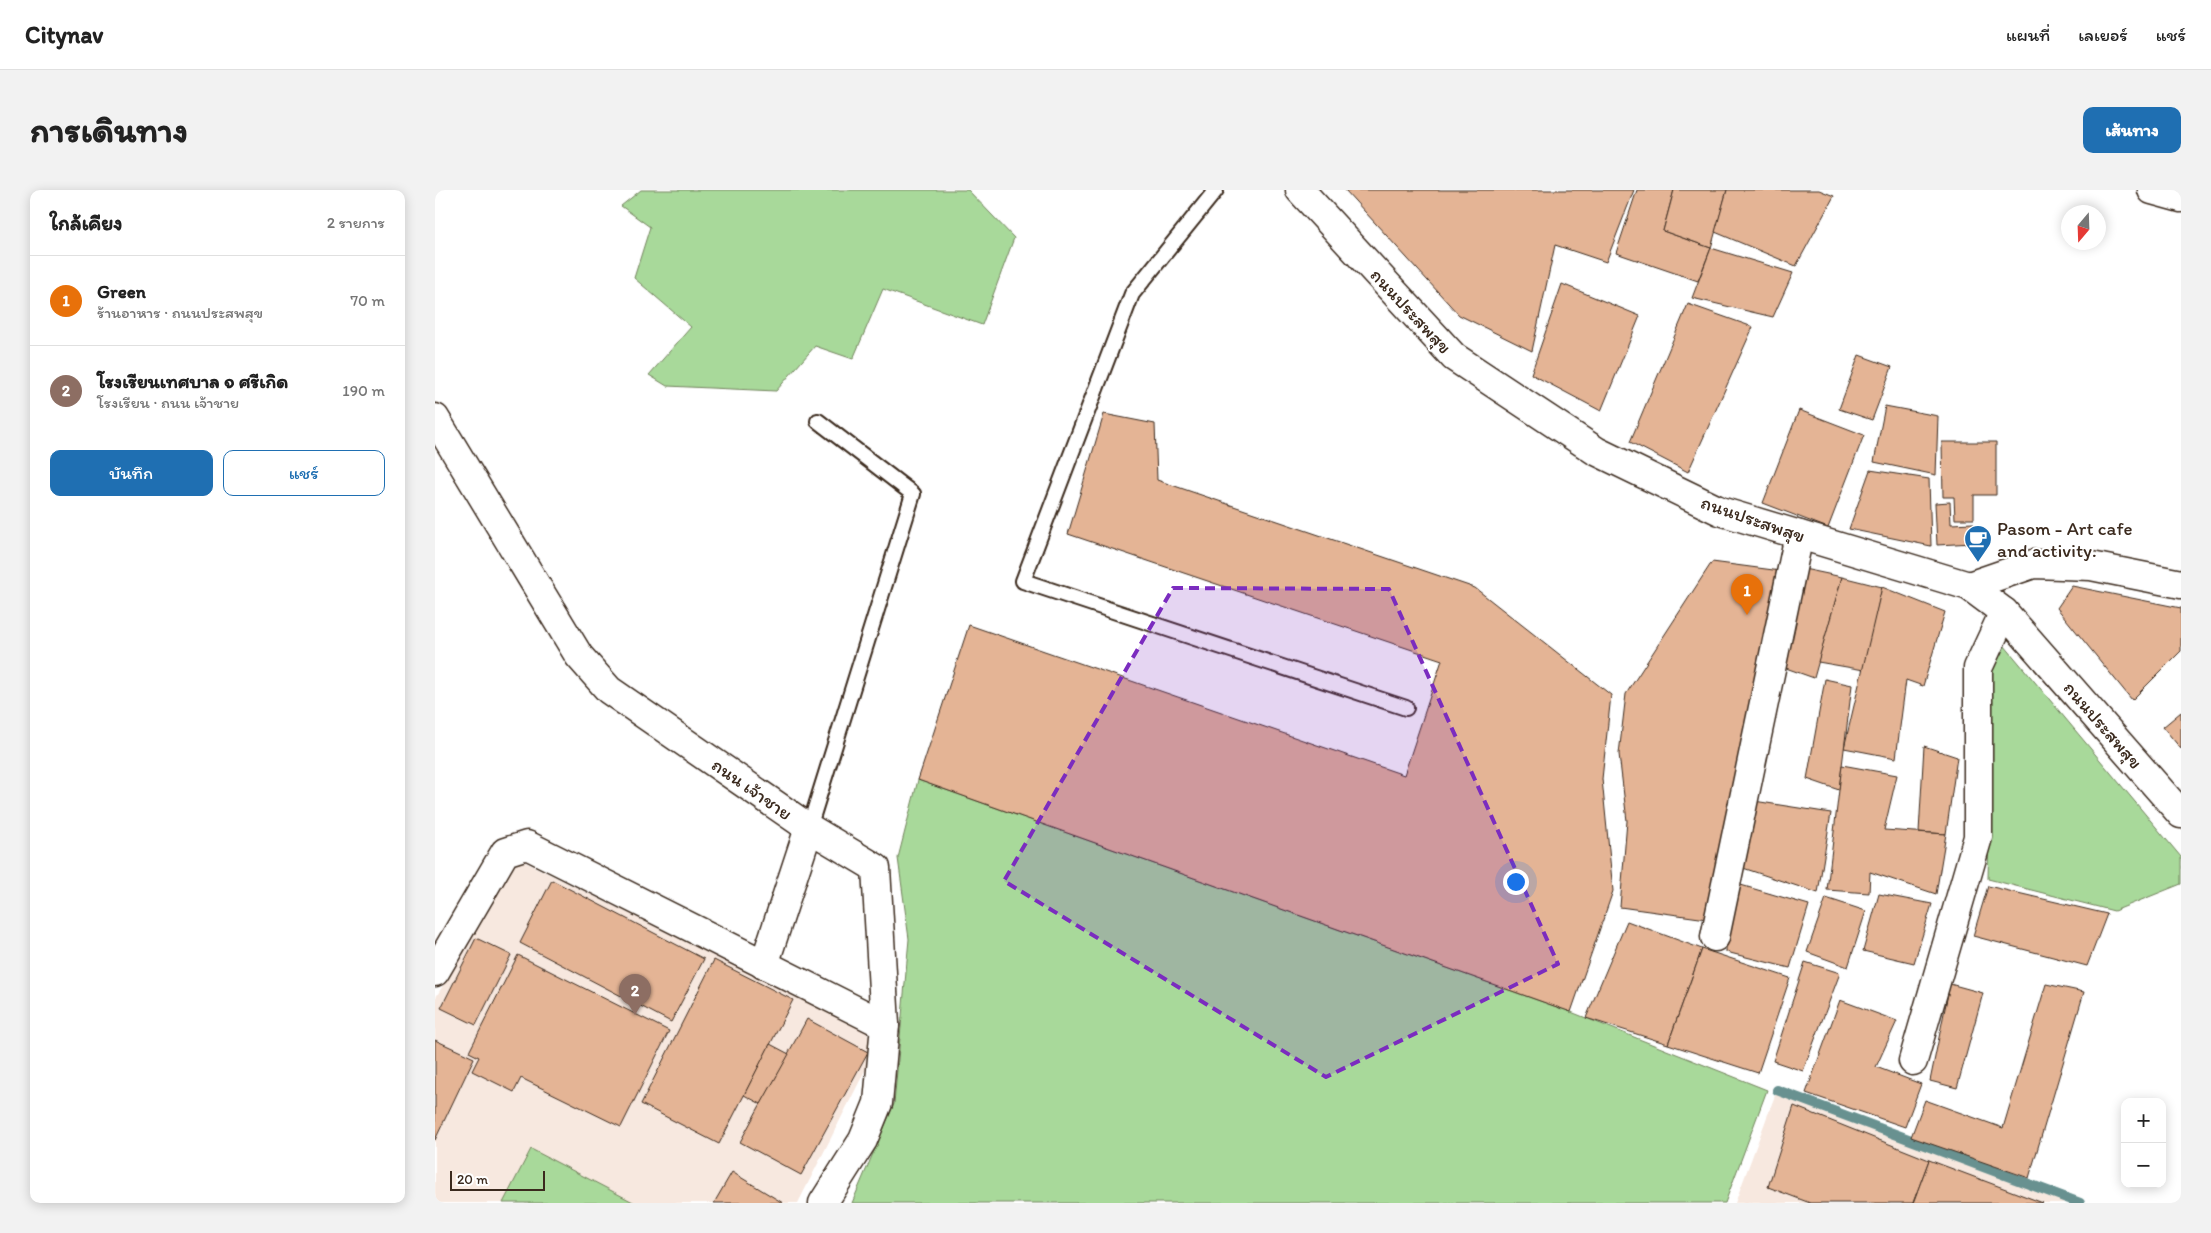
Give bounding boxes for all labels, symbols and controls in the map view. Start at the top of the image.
text: Citynav [25,20,103,49]
text: แผนที่ [2006,24,2050,46]
text: เลเยอร์ [2078,24,2128,46]
text: แชร์ [2156,24,2186,46]
button: เส้นทาง [2083,107,2181,153]
text: การเดินทาง [30,109,188,151]
north arrow [2061,205,2106,250]
text: ใกล้เคียง [50,210,122,235]
text: 2 รายการ [327,213,385,232]
street label: ถนนประสพสุข [1365,263,1456,359]
text: Green [97,280,146,303]
text: 1 [62,291,70,310]
text: 70 m [350,291,385,310]
text: ร้านอาหาร · ถนนประสพสุข [97,303,263,322]
text: โรงเรียนเทศบาล ๑ ศรีเกิด [97,370,288,393]
text: 2 [62,381,70,400]
text: 190 m [342,381,385,400]
text: โรงเรียน · ถนน เจ้าชาย [97,393,239,412]
button: บันทึก [50,450,213,496]
button: แชร์ [223,450,385,496]
street label: ถนนประสพสุข [1698,490,1808,549]
place label: Pasom - Art cafe and activity. [1997,517,2133,562]
cafe icon: Pasom - Art cafe and activity. [1963,524,1993,563]
pin: 1 [1731,574,1763,615]
street label: ถนนประสพสุข [2058,676,2147,774]
street label: ถนน เจ้าชาย [707,753,797,825]
your location [1503,869,1529,895]
pin: 2 [619,974,651,1015]
map controls [2121,1098,2166,1188]
button: + [2121,1098,2166,1143]
button: − [2121,1143,2166,1188]
scale bar [450,1168,545,1191]
text: 20 m [457,1171,488,1188]

